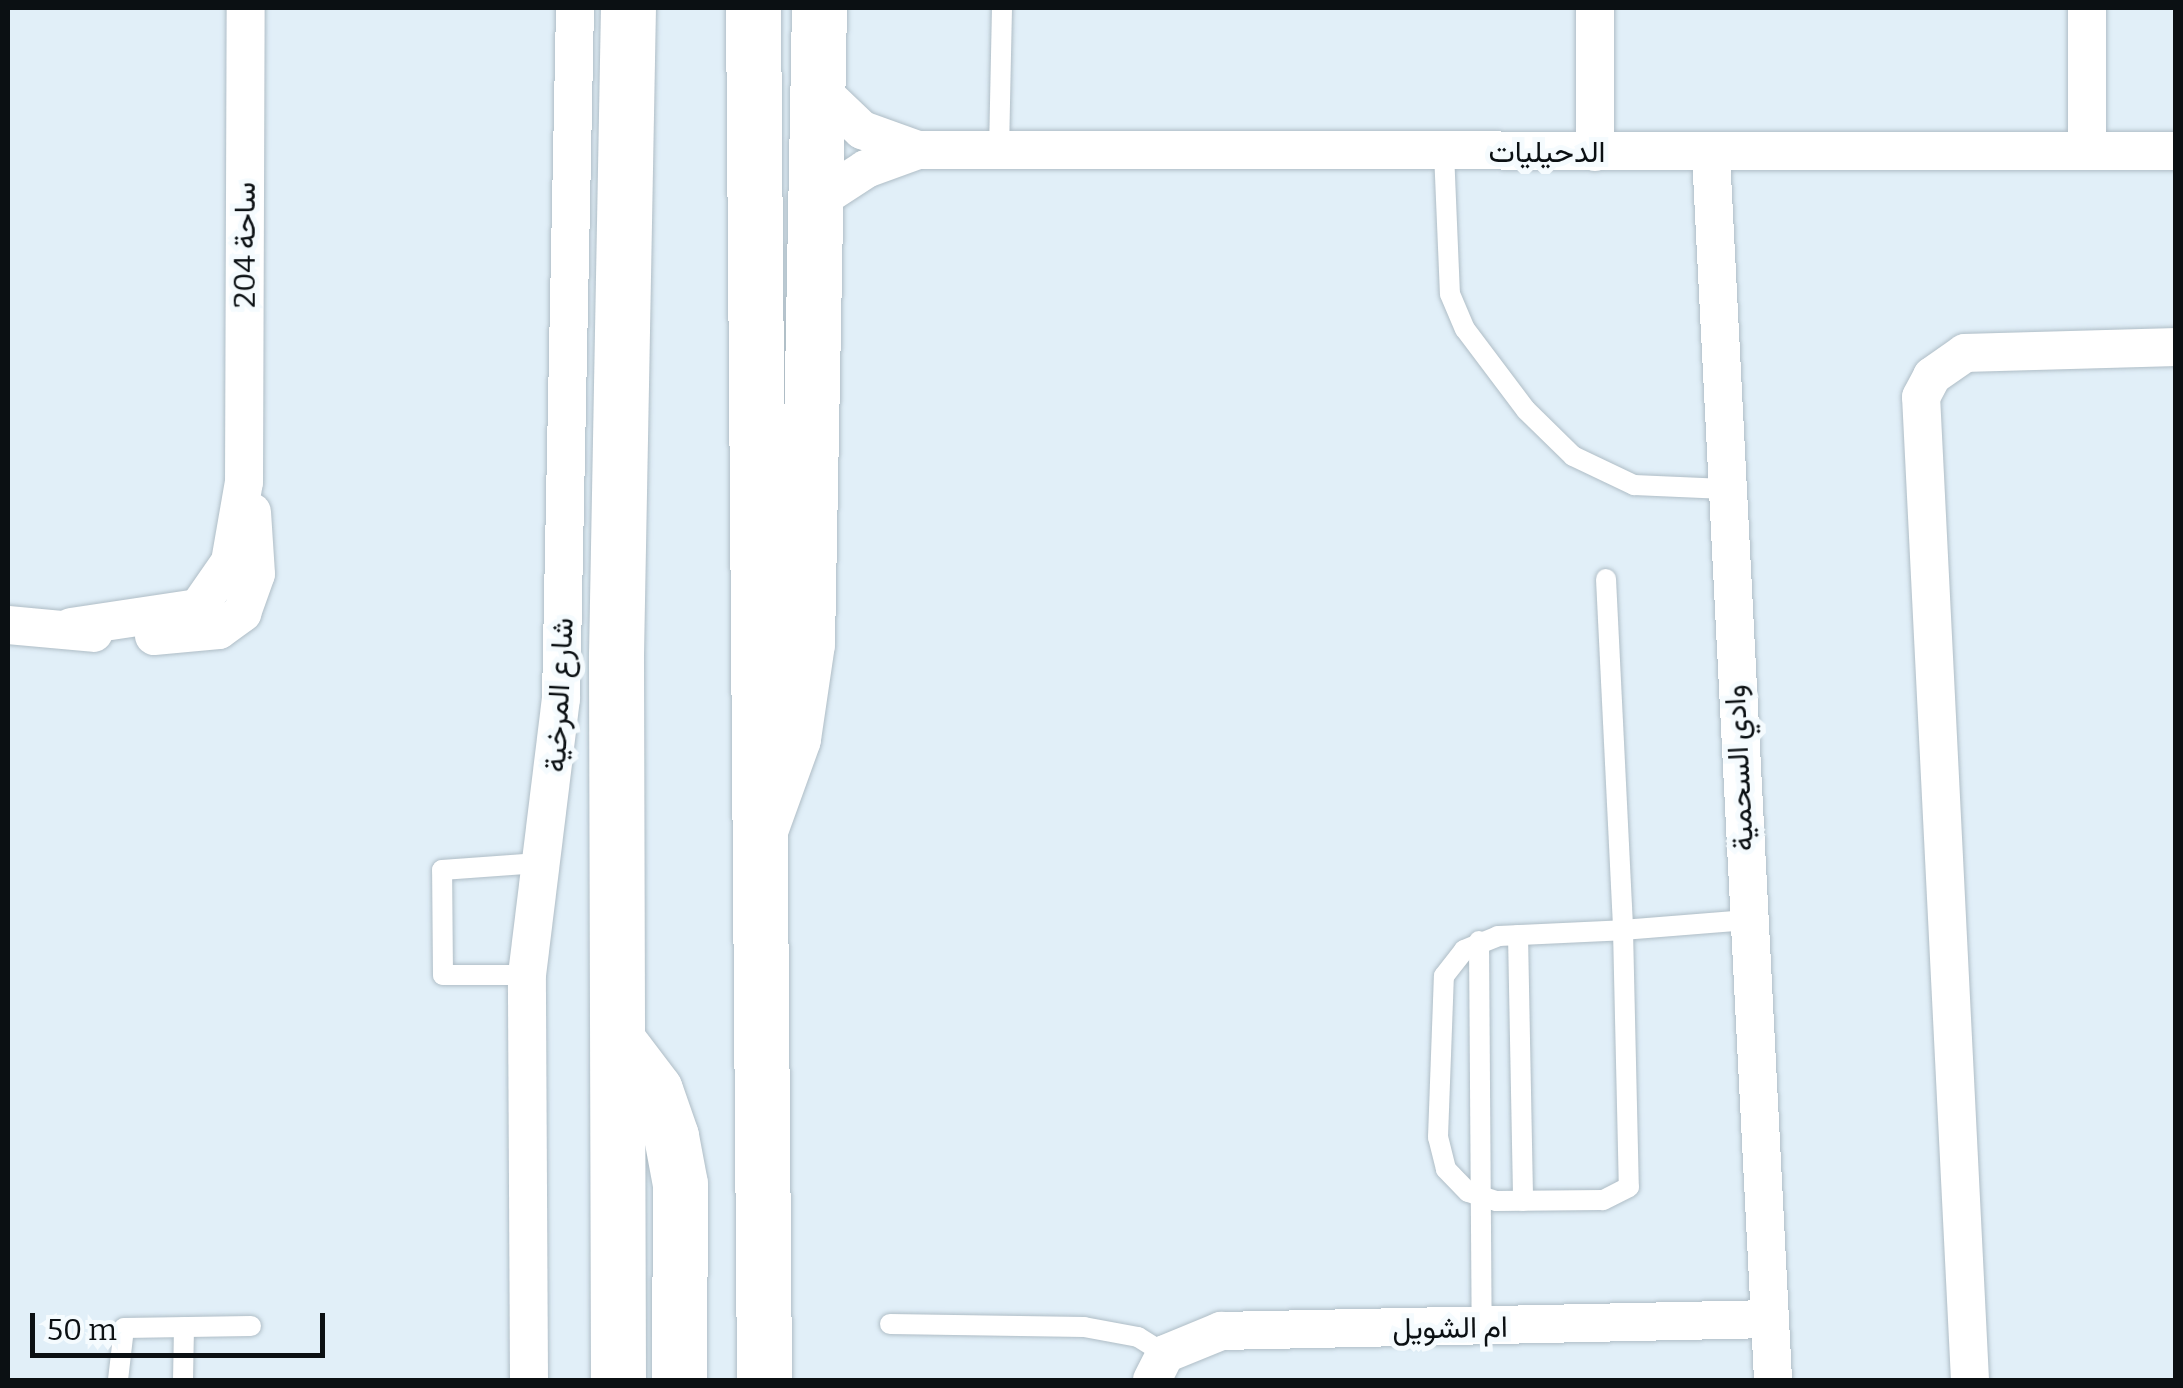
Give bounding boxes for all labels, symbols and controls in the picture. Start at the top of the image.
street label: الدحيليات [1488,134,1606,170]
street label: ساحة 204 [227,182,263,308]
street label: شارع المرخية [537,617,581,773]
street label: وادي السحمية [1717,684,1761,852]
scale bar [35,1293,330,1355]
street label: ام الشويل [1392,1309,1508,1347]
text: 50 m [47,1312,117,1348]

